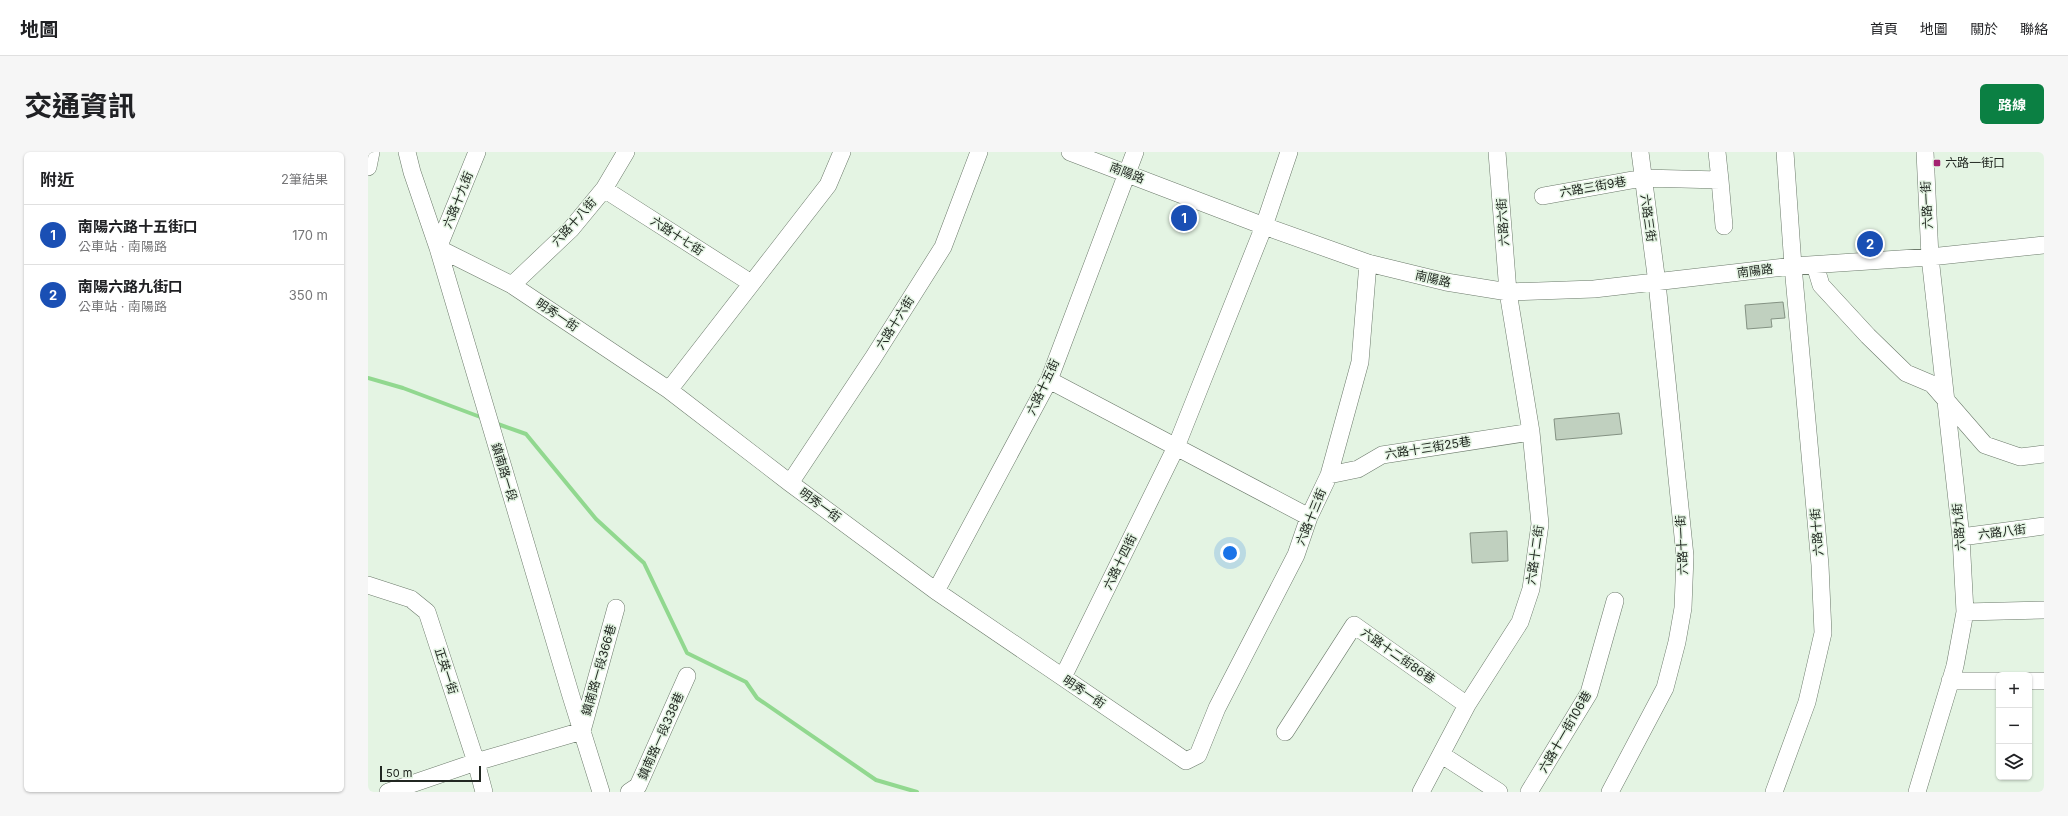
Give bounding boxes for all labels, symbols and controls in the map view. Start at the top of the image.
text: 地圖 [20,18,58,41]
text: 首頁 [1870,20,1898,37]
text: 地圖 [1920,20,1948,37]
text: 關於 [1970,20,1998,37]
text: 聯絡 [2020,20,2048,37]
button: 路線 [1980,84,2044,124]
text: 交通資訊 [24,89,136,123]
place label: 六路一街口 [1945,155,2005,170]
marker: 六路一街口 [1932,158,1942,168]
street label: 南陽路 [1108,159,1147,186]
street label: 六路十九街 [439,169,476,230]
text: 附近 [40,170,74,190]
text: 2筆結果 [281,171,328,187]
street label: 六路三街9巷 [1558,173,1627,200]
street label: 六路一街 [1918,181,1935,229]
street label: 六路三街 [1638,193,1659,243]
street label: 六路十八街 [548,194,599,249]
street label: 六路六街 [1493,198,1512,247]
pin: 1 [1171,203,1197,233]
street label: 六路十七街 [648,213,707,258]
text: 南陽六路十五街口 [78,217,198,236]
text: 1 [50,227,56,243]
text: 170 m [292,227,328,243]
pin: 2 [1857,229,1883,259]
text: 公車站 · 南陽路 [78,238,167,254]
street label: 南陽路 [1736,261,1774,280]
street label: 南陽路 [1414,267,1452,290]
text: 南陽六路九街口 [78,277,183,296]
text: 2 [49,287,57,303]
text: 350 m [289,287,328,303]
street label: 六路十六街 [872,293,917,352]
street label: 明秀一街 [533,295,581,334]
text: 公車站 · 南陽路 [78,298,167,314]
street label: 六路十五街 [1023,356,1062,417]
street label: 六路十三街25巷 [1384,433,1472,462]
street label: 鎮南路一段 [489,441,520,503]
street label: 明秀一街 [796,484,844,525]
street label: 六路十三街 [1292,486,1329,547]
street label: 六路九街 [1949,502,1968,552]
street label: 六路十街 [1807,507,1826,557]
street label: 六路十一街 [1672,515,1691,575]
street label: 六路八街 [1977,521,2027,542]
street label: 六路十二街 [1523,524,1546,586]
street label: 六路十四街 [1100,532,1139,592]
your location [1220,543,1240,563]
street label: 鎮南路一段366巷 [578,622,619,717]
street label: 六路十二街86巷 [1358,625,1438,687]
street label: 正英一街 [432,646,461,696]
street label: 明秀一街 [1060,672,1108,711]
map controls [1996,672,2032,780]
button: + [1996,672,2032,708]
street label: 六路十一街106巷 [1535,688,1594,775]
street label: 鎮南路一段338巷 [635,690,687,782]
button: − [1996,708,2032,744]
button: layers [1996,744,2032,780]
scale bar [380,764,481,783]
text: 50 m [386,766,412,780]

